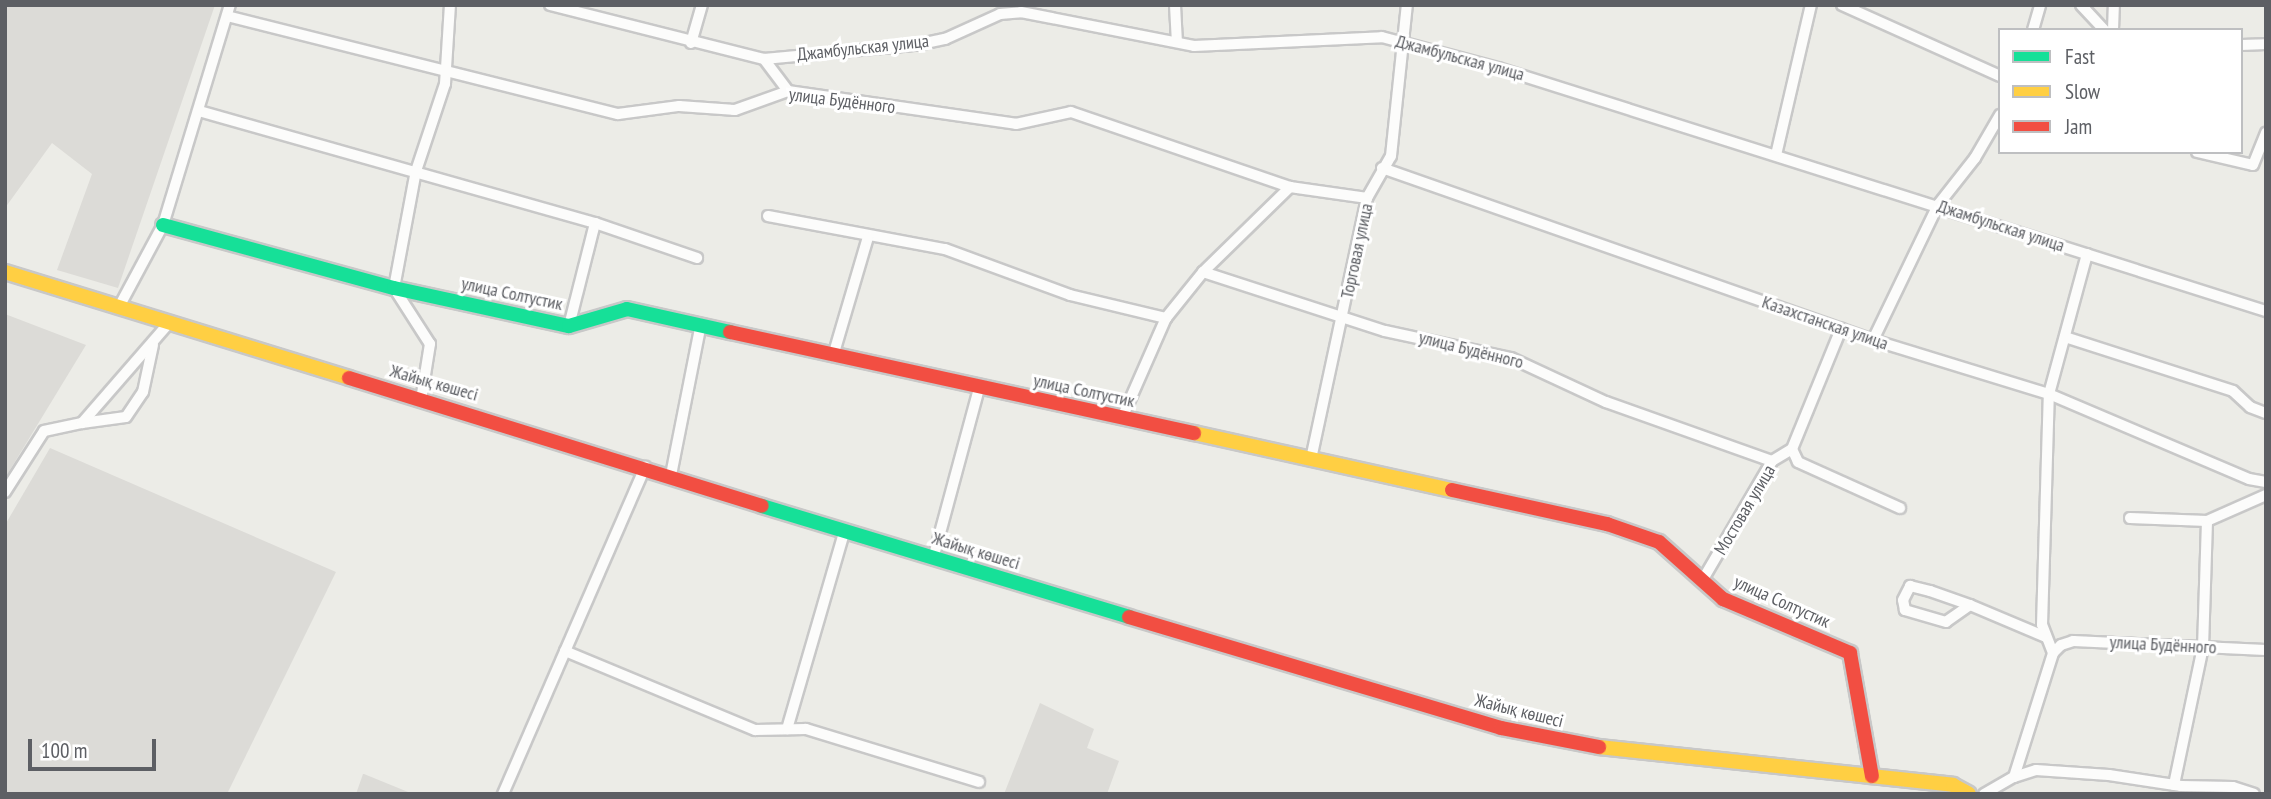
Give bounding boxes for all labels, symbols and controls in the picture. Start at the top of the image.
legend [1998,28,2243,154]
street label: Джамбульская улица [796,30,930,66]
street label: Джамбульская улица [1393,30,1527,86]
text: Fast [2065,43,2095,70]
text: Slow [2065,78,2100,105]
street label: улица Будённого [788,84,896,118]
text: Jam [2065,113,2092,140]
street label: Джамбульская улица [1935,195,2067,257]
street label: Торговая улица [1336,201,1378,301]
street label: улица Солтустик [459,273,565,315]
street label: Казахстанская улица [1759,291,1891,355]
street label: улица Будённого [1417,327,1525,373]
street label: Жайық көшесі [387,360,481,406]
street label: улица Солтустик [1031,370,1137,412]
street label: Мостовая улица [1710,461,1780,559]
street label: Жайық көшесі [929,527,1023,575]
street label: улица Солтустик [1731,571,1833,633]
street label: улица Будённого [2109,631,2217,659]
street label: Жайық көшесі [1472,690,1566,732]
scale bar [32,726,159,770]
text: 100 m [41,737,87,764]

